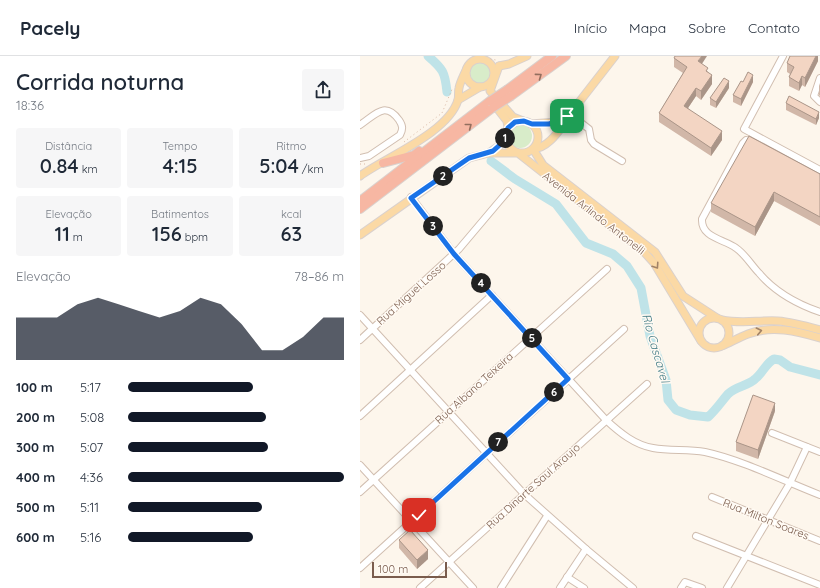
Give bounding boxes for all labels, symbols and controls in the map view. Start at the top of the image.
text: Pacely [20,16,80,40]
text: Início [574,19,607,37]
text: Mapa [629,19,666,37]
text: Sobre [688,19,726,37]
text: Contato [748,19,800,37]
text: Corrida noturna [16,68,184,96]
button: share [302,69,344,111]
one-way arrow [534,74,541,81]
text: 18:36 [16,97,44,113]
pin [550,99,584,133]
icon: arrive [556,105,578,127]
one-way arrow [464,124,471,131]
pin: 1 [495,128,515,148]
text: 1 [503,131,507,145]
text: Distância [45,139,92,153]
text: Tempo [163,139,197,153]
text: Ritmo [276,139,306,153]
text: 0.84 [40,153,79,178]
text: 4:15 [162,153,198,178]
text: 5:04 [259,153,299,178]
text: km [79,162,98,176]
text: /km [299,162,324,176]
pin: 2 [433,166,453,186]
text: 2 [440,169,446,183]
street label: Avenida Arlindo Antonelli [540,169,648,257]
text: Elevação [46,207,92,221]
text: Batimentos [151,207,209,221]
text: kcal [281,207,302,221]
pin: 3 [423,216,443,236]
text: 3 [430,219,436,233]
text: 11 [54,221,70,246]
text: 156 [152,221,182,246]
text: 63 [281,221,302,246]
text: m [70,230,83,244]
text: bpm [182,230,208,244]
street label: Rua Miguel Losso [373,258,449,328]
one-way arrow [651,262,659,269]
text: Elevação [16,268,71,284]
text: 78–86 m [294,268,344,284]
pin: 4 [471,273,491,293]
text: 4 [478,276,484,290]
water label: Rio Cascavel [639,312,673,385]
pin: 5 [522,328,542,348]
one-way arrow [755,328,762,336]
text: 5 [529,331,535,345]
street label: Rua Albano Teixeira [432,349,516,427]
text: 100 m [16,379,53,395]
text: 5:17 [80,379,101,395]
pin: 6 [544,382,564,402]
text: 6 [551,385,557,399]
text: 200 m [16,409,55,425]
text: 5:08 [80,409,104,425]
pin: 7 [488,432,508,452]
text: 7 [495,435,501,449]
text: 300 m [16,439,55,455]
text: 5:07 [80,439,103,455]
street label: Rua Dinarte Saul Araujo [483,440,583,532]
text: 400 m [16,469,55,485]
text: 4:36 [80,469,103,485]
street label: Rua Milton Soares [721,495,811,543]
pin [402,498,436,532]
text: 500 m [16,499,55,515]
text: 5:11 [80,499,99,515]
icon: check [408,504,430,526]
text: 600 m [16,529,55,545]
text: 5:16 [80,529,101,545]
scale bar [372,560,447,579]
text: 100 m [378,562,408,576]

